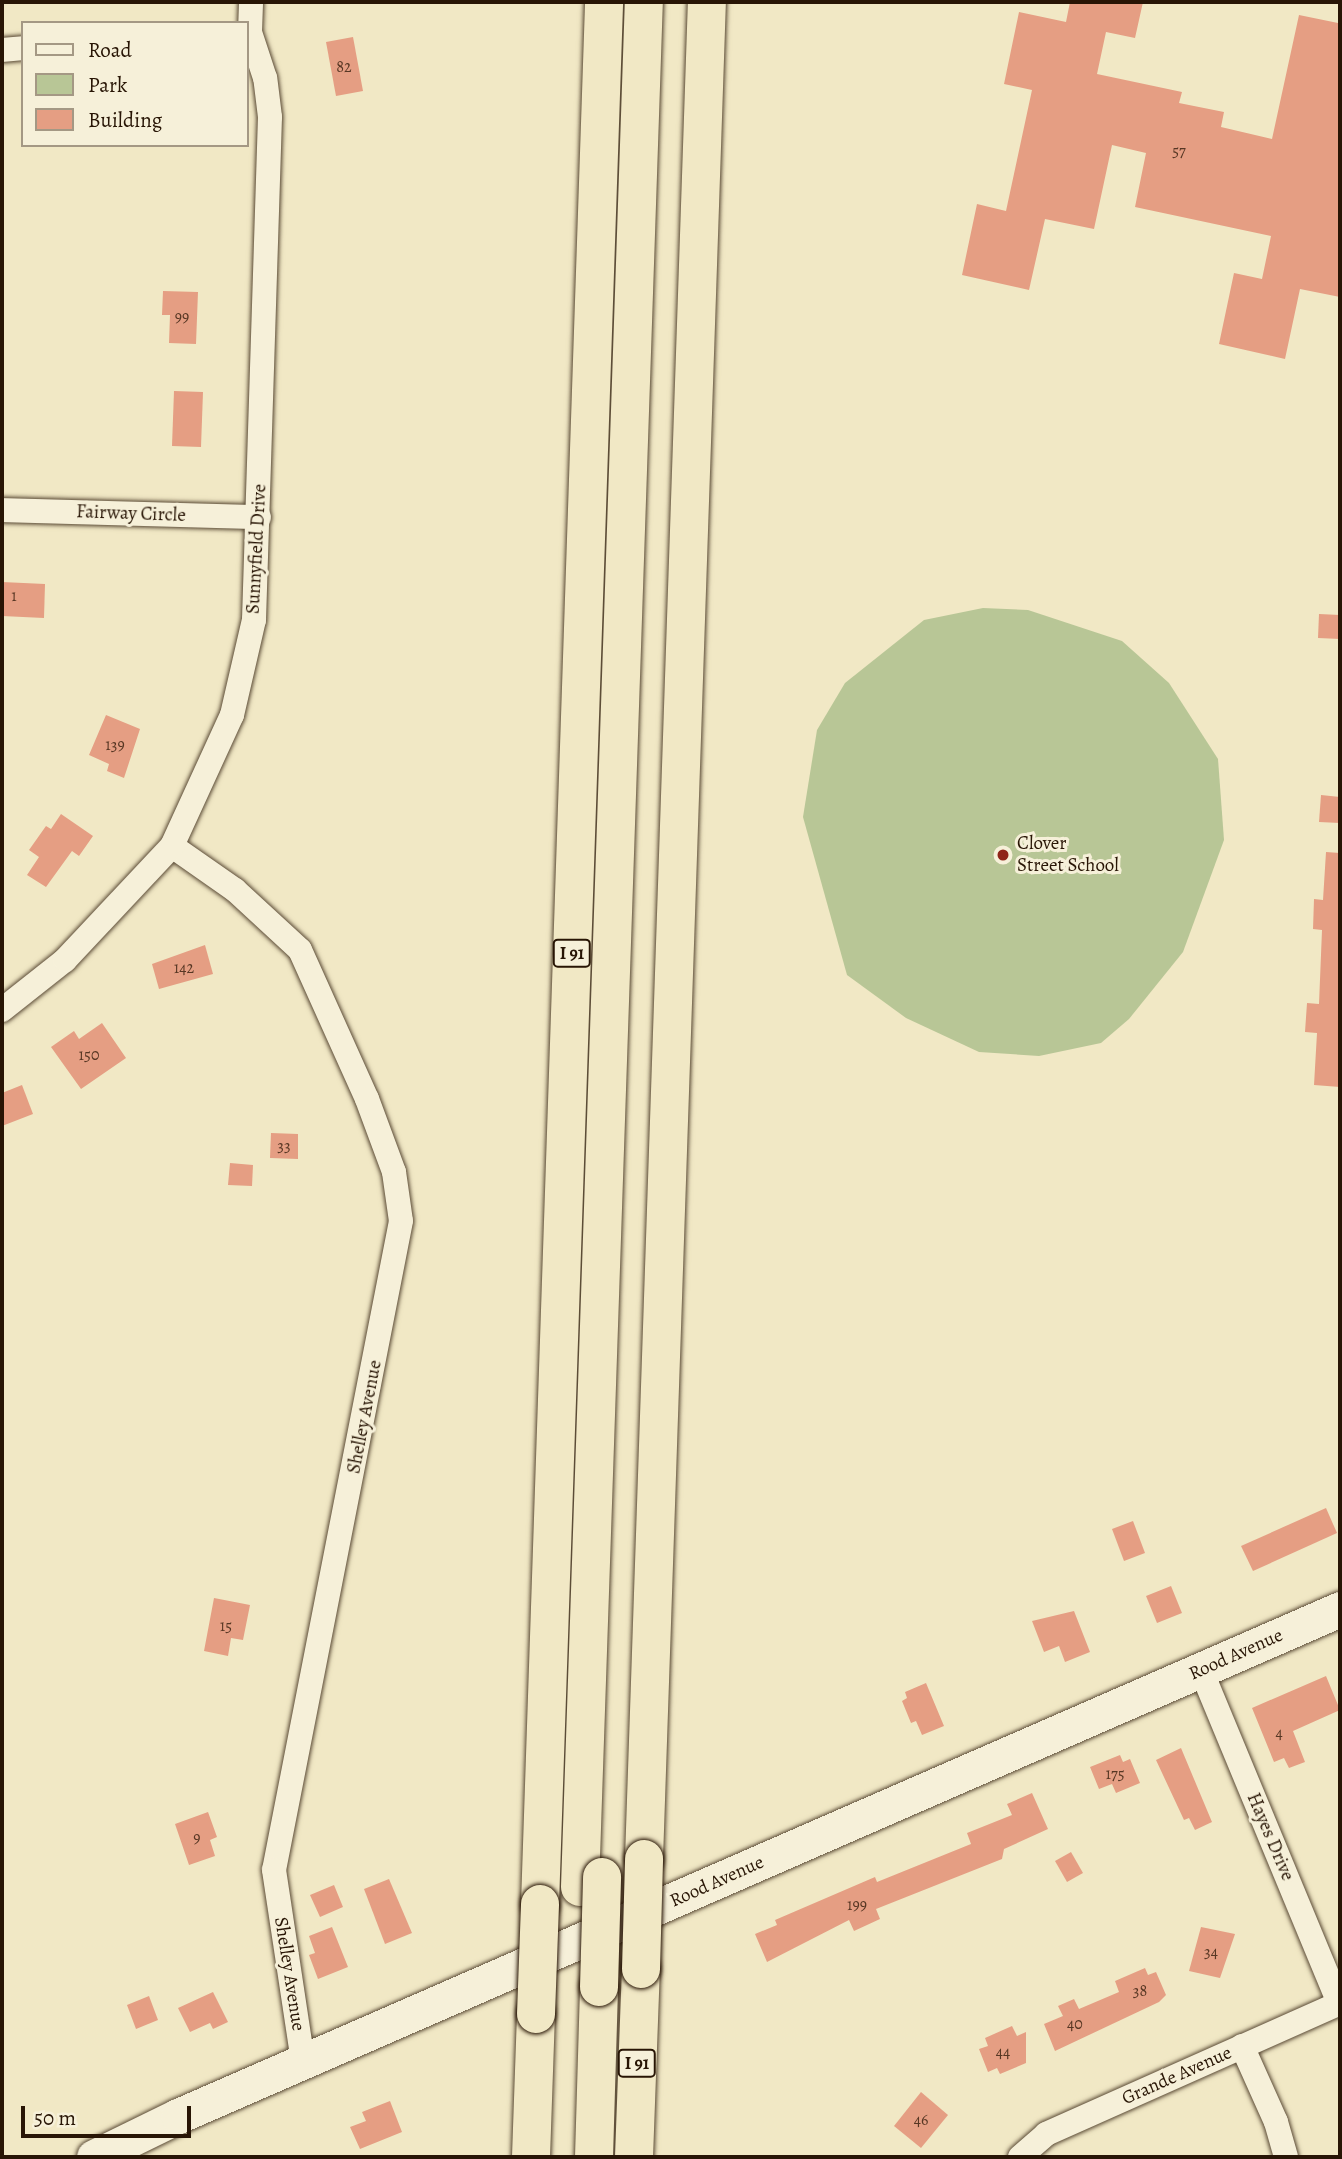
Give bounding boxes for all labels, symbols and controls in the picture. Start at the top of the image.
legend [21,21,248,147]
text: Road [88,36,132,64]
house number: 82 [336,57,352,77]
text: Park [88,71,127,99]
text: Building [88,106,162,134]
house number: 57 [1172,141,1186,161]
house number: 99 [175,307,189,327]
street label: Sunnyfield Drive [242,483,272,615]
street label: Fairway Circle [76,501,186,527]
house number: 1 [11,586,17,606]
house number: 139 [105,735,125,755]
place label: Clover Street School [1017,833,1119,877]
marker: Clover Street School [995,847,1011,863]
road number: I 91 [553,938,591,968]
house number: 142 [174,958,194,978]
house number: 150 [79,1045,99,1065]
house number: 33 [277,1136,291,1156]
street label: Shelley Avenue [343,1358,387,1476]
house number: 15 [220,1616,232,1636]
street label: Rood Avenue [1185,1624,1287,1686]
house number: 4 [1275,1723,1283,1743]
house number: 175 [1105,1764,1125,1784]
street label: Hayes Drive [1241,1790,1299,1884]
house number: 9 [193,1828,201,1848]
street label: Rood Avenue [666,1851,768,1913]
house number: 199 [847,1895,867,1915]
street label: Shelley Avenue [269,1915,309,2033]
house number: 34 [1204,1942,1218,1962]
house number: 38 [1133,1981,1147,2001]
house number: 40 [1067,2014,1083,2034]
house number: 44 [996,2042,1010,2062]
street label: Grande Avenue [1119,2042,1235,2110]
road number: I 91 [618,2048,656,2078]
scale bar [24,2092,194,2136]
text: 50 m [34,2104,76,2132]
house number: 46 [914,2110,928,2130]

